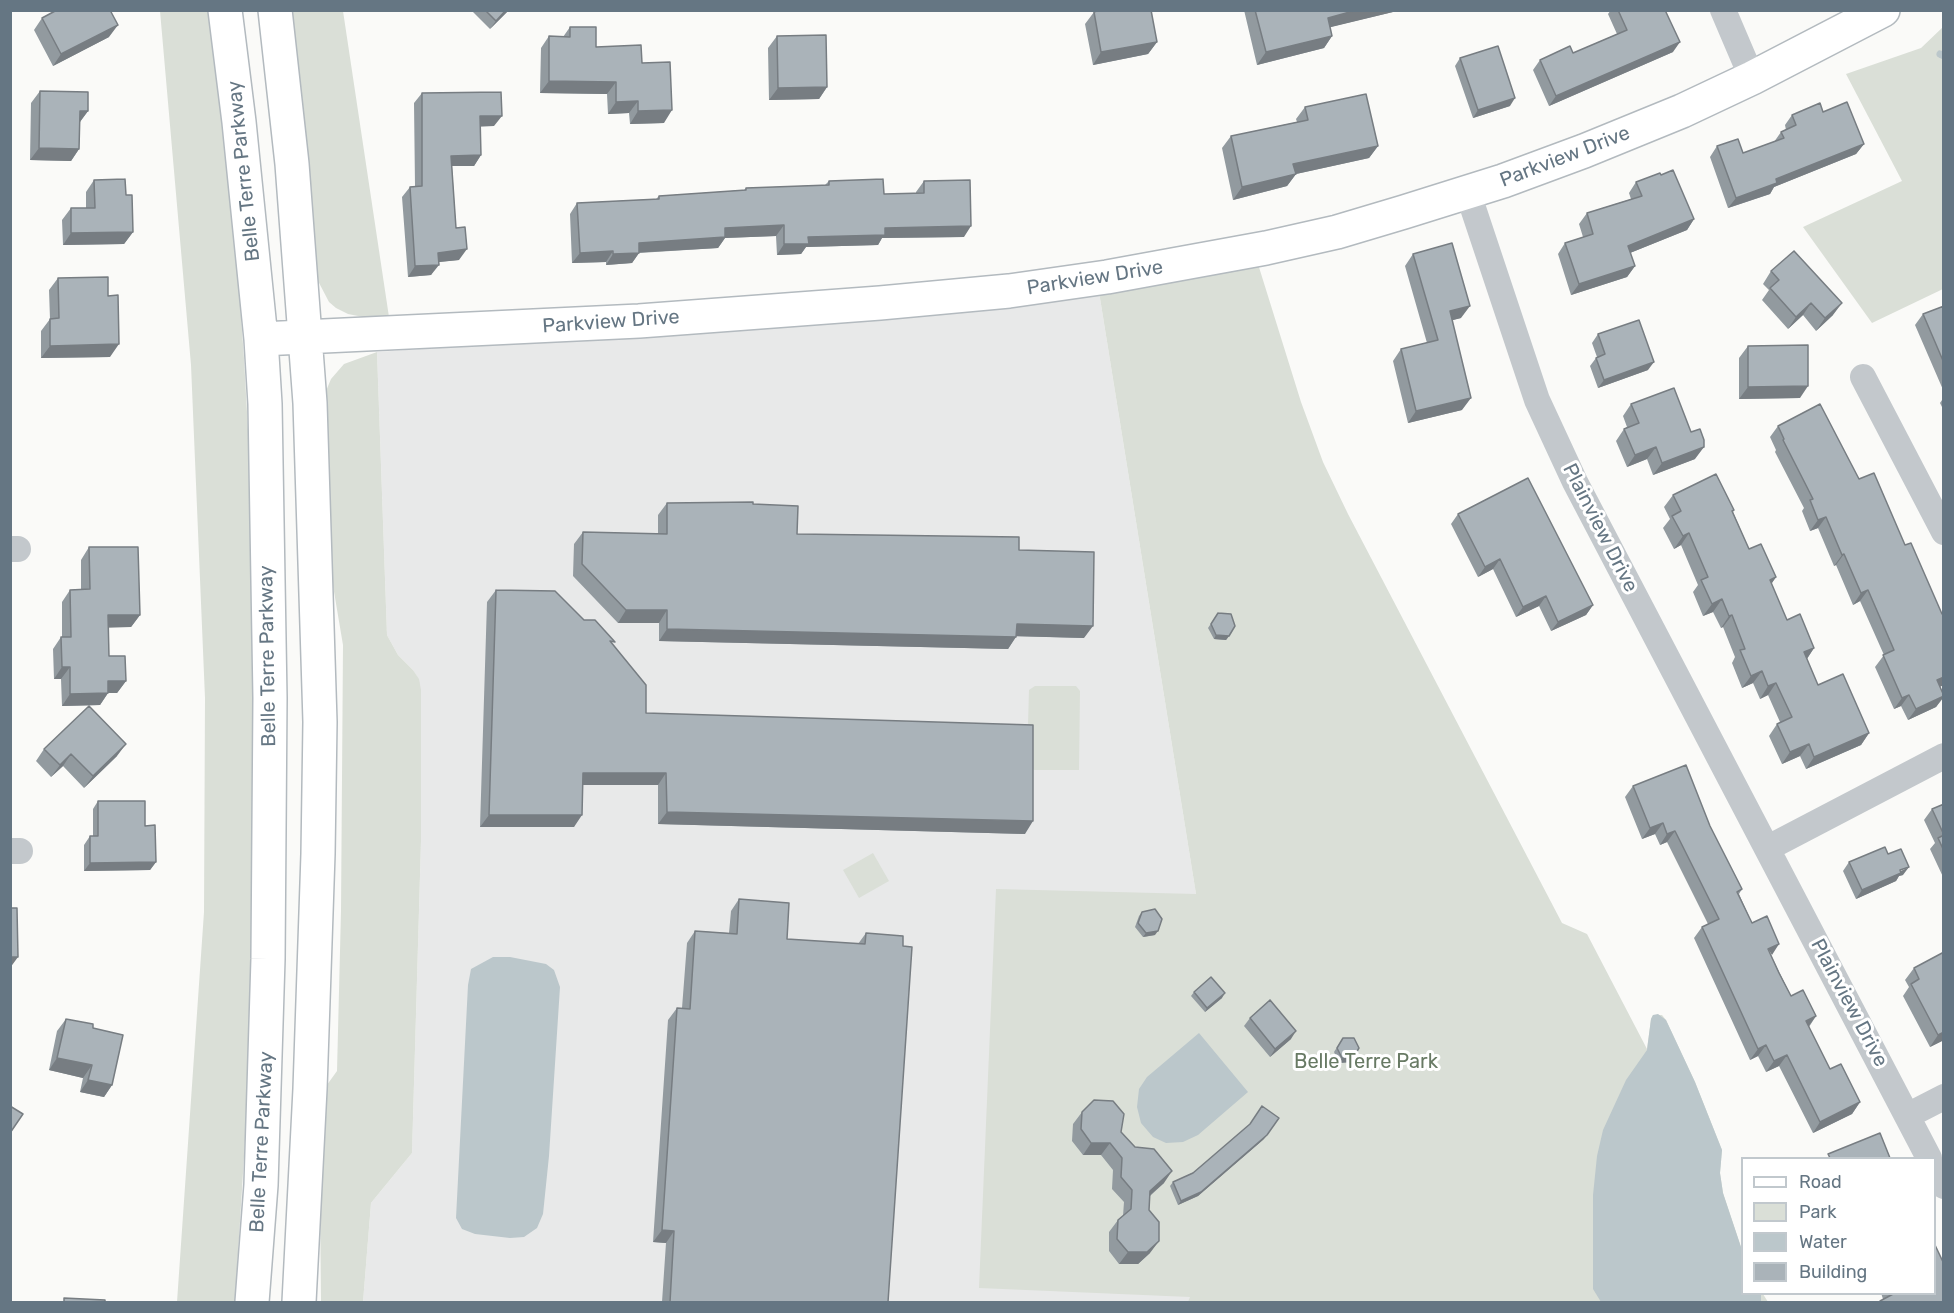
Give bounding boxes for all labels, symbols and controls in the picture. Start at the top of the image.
street label: Belle Terre Parkway [223,79,265,263]
street label: Parkview Drive [1497,121,1633,193]
street label: Parkview Drive [1025,255,1165,301]
street label: Parkview Drive [542,305,680,339]
street label: Plainview Drive [1557,460,1643,596]
street label: Belle Terre Parkway [254,565,282,747]
street label: Plainview Drive [1805,935,1893,1071]
park label: Belle Terre Park [1294,1050,1438,1074]
street label: Belle Terre Parkway [245,1051,279,1233]
legend [1741,1157,1936,1295]
text: Road [1799,1171,1842,1193]
text: Park [1799,1201,1836,1223]
text: Water [1799,1231,1847,1253]
text: Building [1799,1261,1867,1283]

